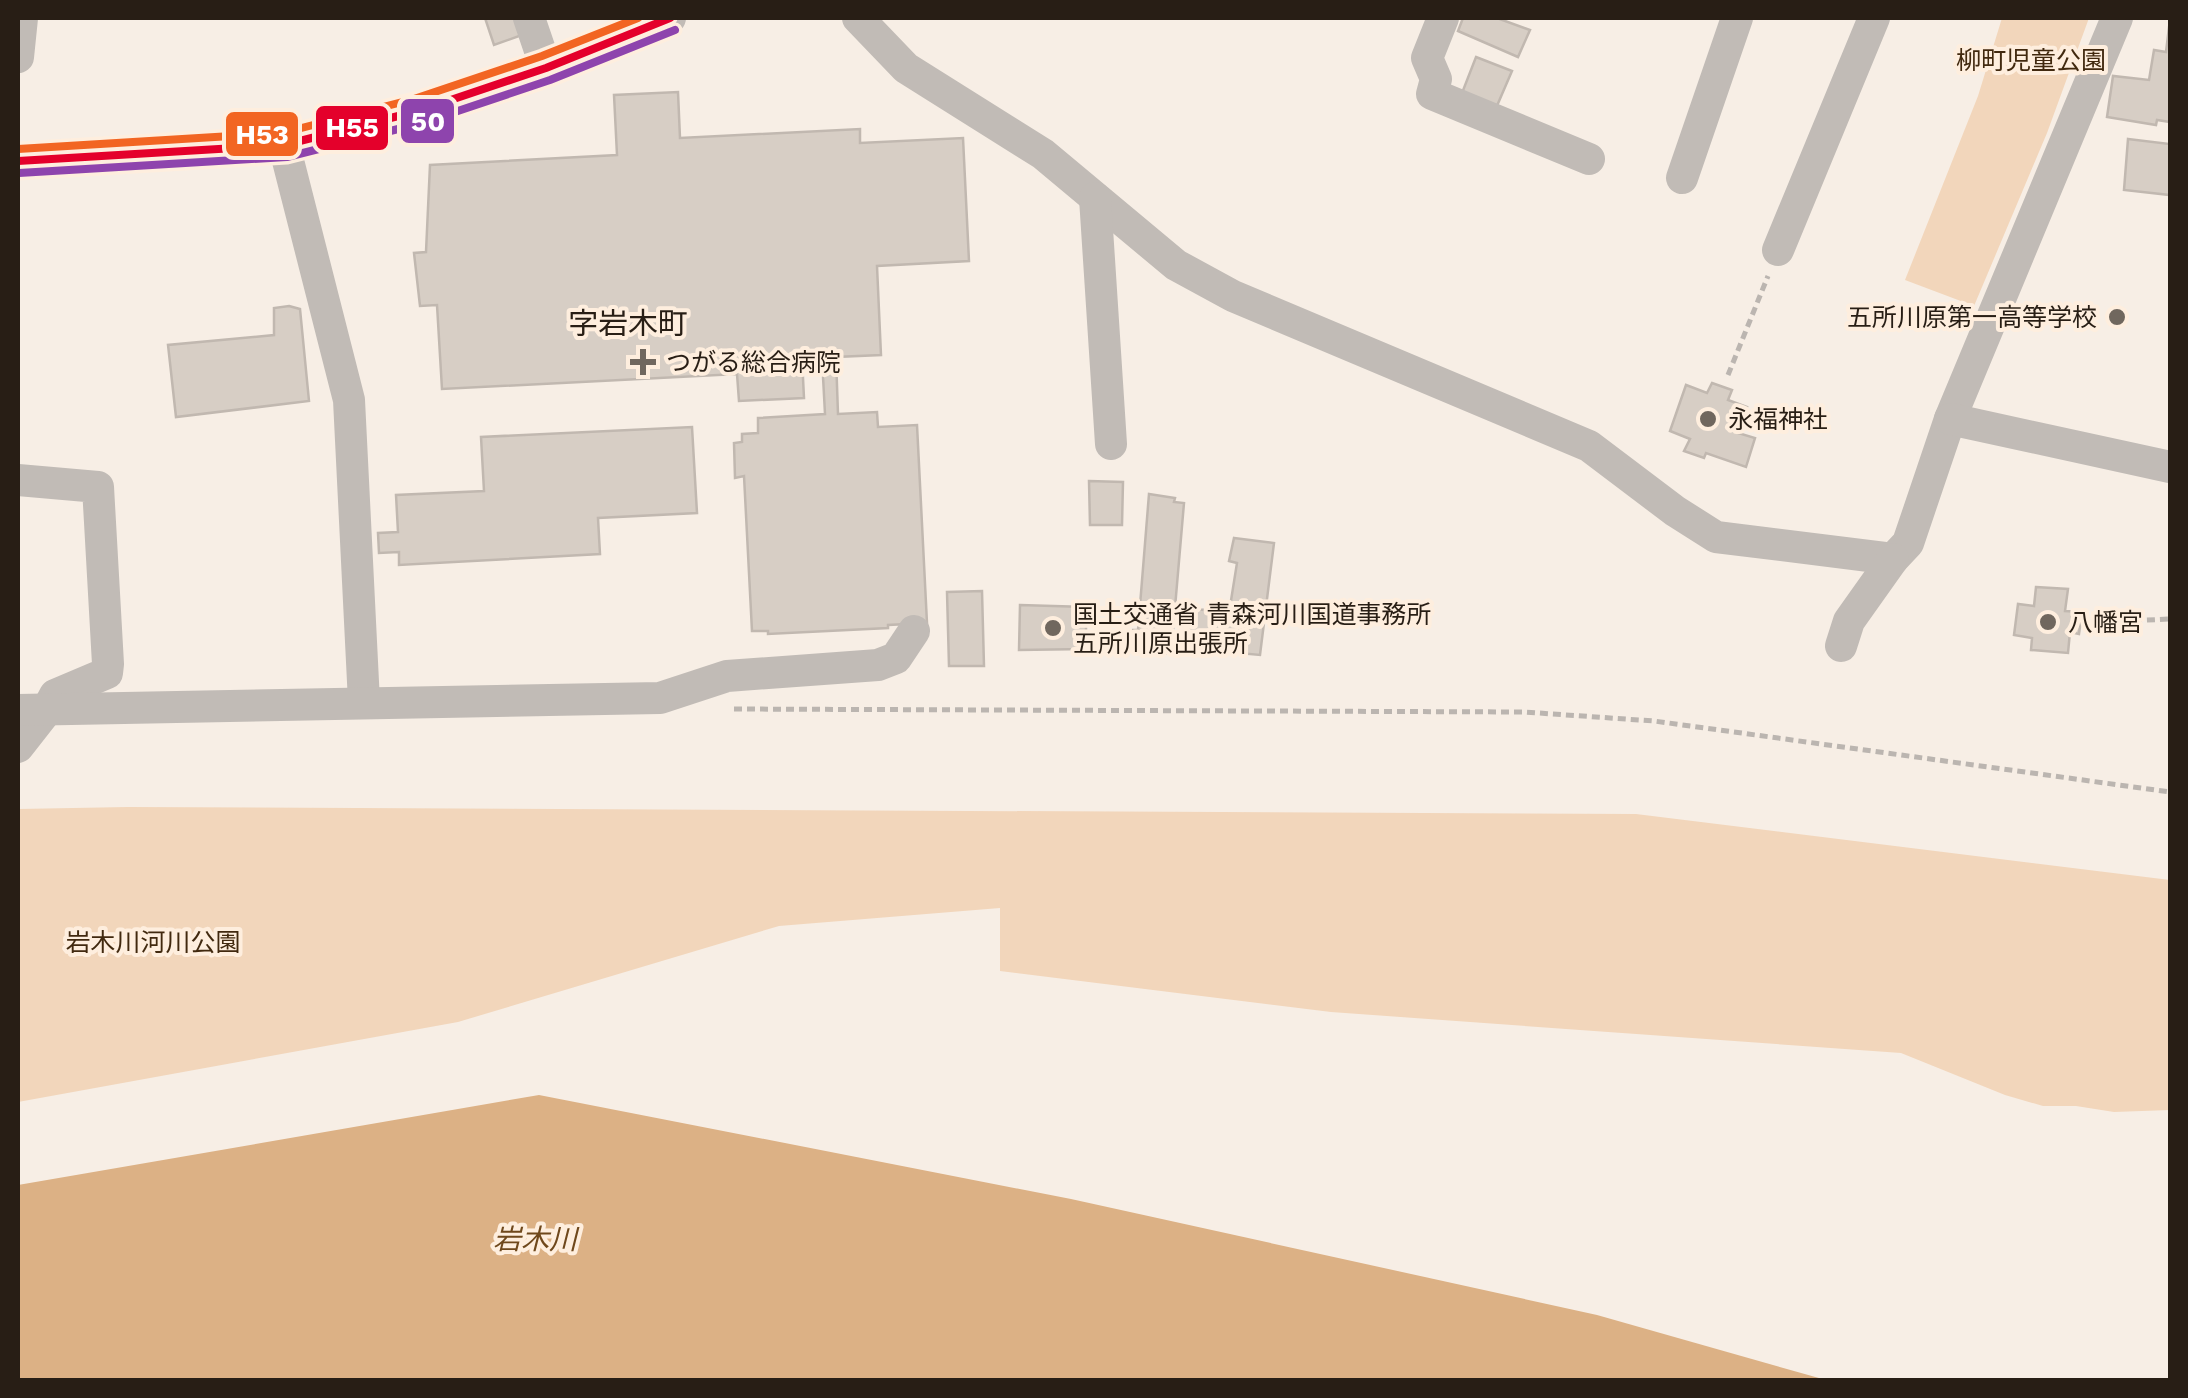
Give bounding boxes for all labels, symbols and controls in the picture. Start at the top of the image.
park label: 柳町児童公園 [1956,46,2106,75]
line badge: 50 [399,97,456,145]
line badge: H55 [314,104,390,152]
text: 50 [411,105,445,138]
line badge: H53 [224,110,300,158]
text: H55 [325,111,379,144]
text: H53 [235,118,289,151]
place label: 五所川原第一高等学校 [1847,303,2097,332]
district label: 字岩木町 [568,306,688,341]
marker: 五所川原第一高等学校 [2106,306,2128,328]
place label: つがる総合病院 [666,348,841,377]
marker: つがる総合病院 [630,349,656,375]
place label: 永福神社 [1728,405,1828,434]
marker: 永福神社 [1697,408,1719,430]
place label: 国土交通省 青森河川国道事務所 五所川原出張所 [1073,600,1432,658]
place label: 八幡宮 [2068,608,2143,637]
marker: 八幡宮 [2037,611,2059,633]
marker: 国土交通省 青森河川国道事務所 五所川原出張所 [1042,617,1064,639]
park label: 岩木川河川公園 [65,928,241,957]
water label: 岩木川 [493,1223,580,1256]

